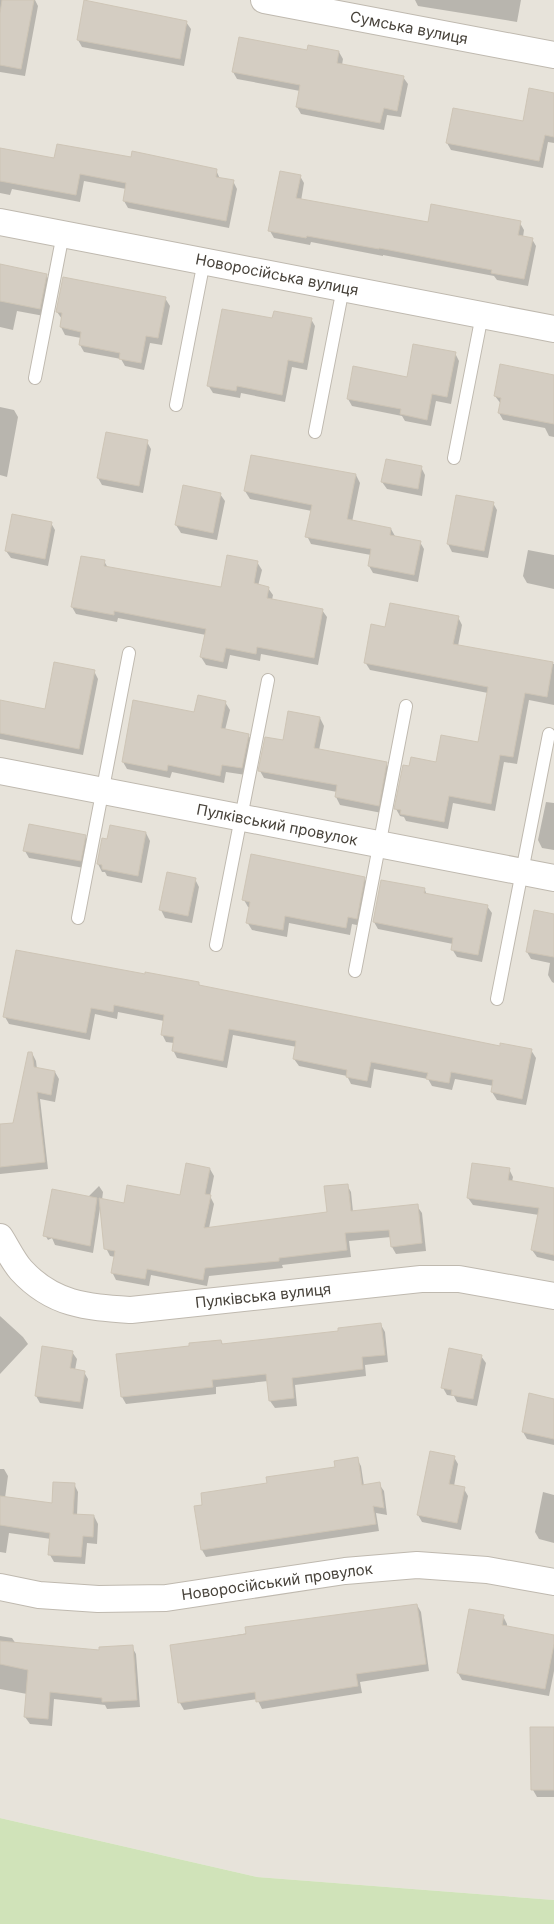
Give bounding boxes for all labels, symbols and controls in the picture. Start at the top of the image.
street label: Сумська вулиця [349,7,470,48]
street label: Новоросійська вулиця [194,249,360,300]
street label: Пулківський провулок [195,800,359,849]
street label: Пулківська вулиця [194,1279,332,1312]
street label: Новоросійський провулок [180,1559,374,1604]

